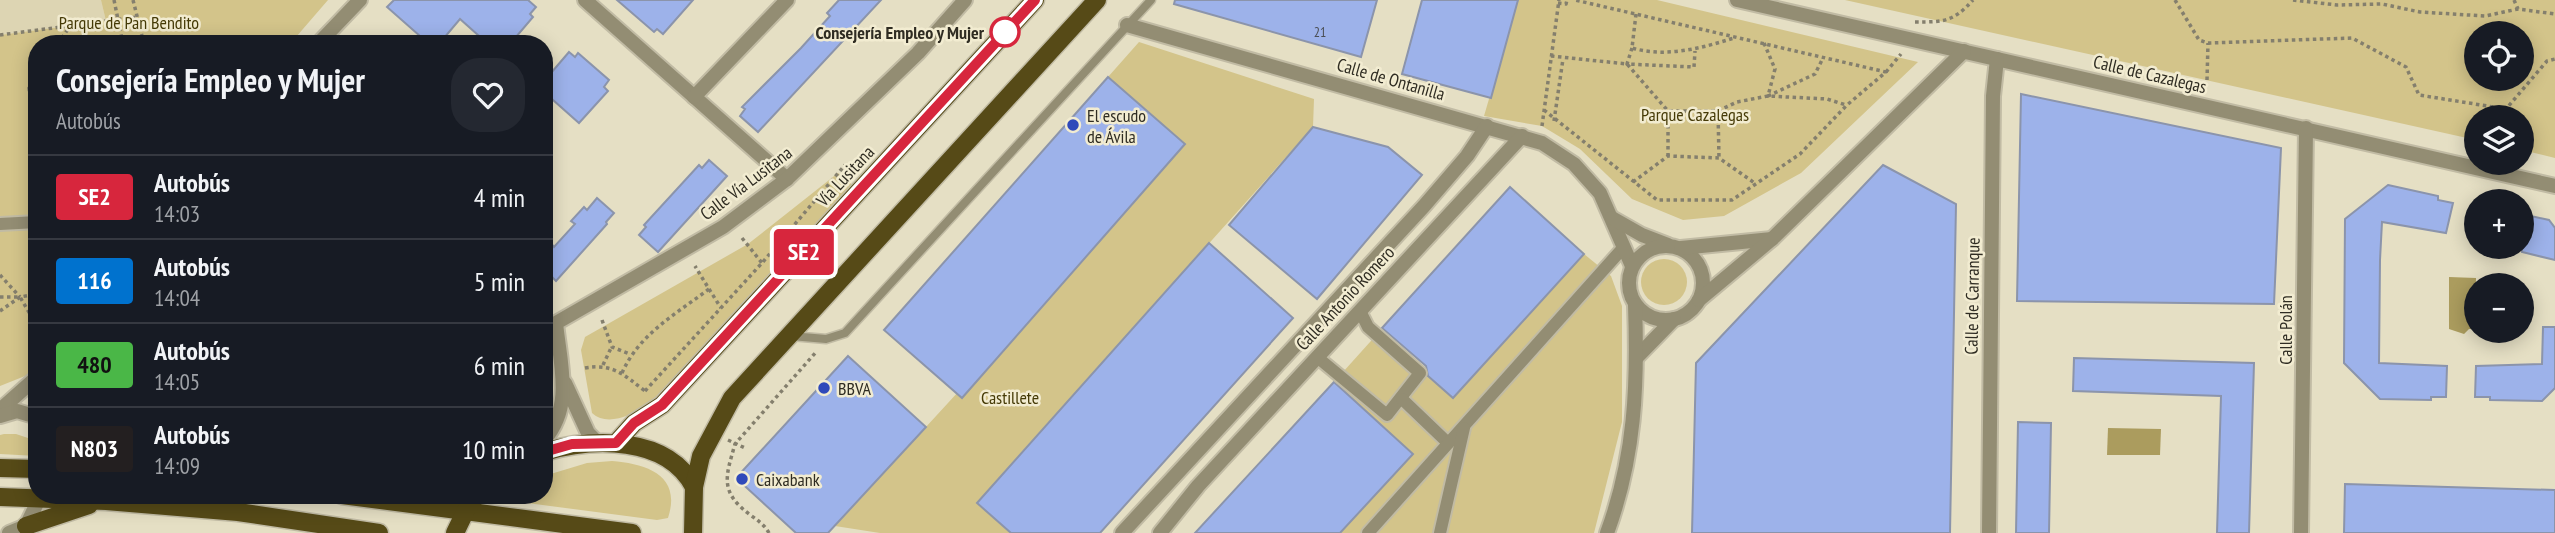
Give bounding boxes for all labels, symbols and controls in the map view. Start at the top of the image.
park label: Parque de Pan Bendito [59,11,199,34]
marker: Consejería Empleo y Mujer [990,17,1020,47]
place label: Consejería Empleo y Mujer [815,21,985,44]
map controls [2464,21,2534,343]
button: locate [2464,21,2534,91]
house number: 21 [1314,23,1326,41]
street label: Calle de Cazalegas [2091,50,2209,98]
street label: Calle de Ontanilla [1334,53,1448,105]
text: Consejería Empleo y Mujer [56,58,365,101]
button: heart [451,58,525,132]
park label: Parque Cazalegas [1641,103,1749,126]
place label: El escudo de Ávila [1087,104,1146,148]
button: layers [2464,105,2534,175]
text: Autobús [56,106,121,135]
marker: El escudo de Ávila [1065,117,1081,133]
street label: Calle Vía Lusitana [695,141,797,225]
street label: Vía Lusitana [810,141,879,212]
text: Autobús [154,166,230,199]
text: SE2 [78,181,111,212]
text: 4 min [474,181,525,214]
button: + [2464,189,2534,259]
text: 14:03 [154,199,200,228]
line badge: SE2 [764,229,844,275]
text: SE2 [788,236,820,267]
street label: Calle de Carranque [1959,237,1985,355]
street label: Calle Antonio Romero [1291,241,1399,355]
text: Autobús [154,250,230,283]
text: 116 [77,265,112,296]
text: 5 min [474,265,525,298]
button: − [2464,273,2534,343]
text: 14:04 [154,283,200,312]
street label: Calle Polán [2274,295,2297,365]
text: Autobús [154,334,230,367]
text: 480 [77,349,112,380]
text: 6 min [474,349,525,382]
text: 14:05 [154,367,200,396]
place label: BBVA [838,377,872,400]
marker: BBVA [816,380,832,396]
park label: Castillete [981,386,1039,409]
text: Autobús [154,418,230,451]
text: N803 [71,433,118,464]
text: 10 min [462,433,525,466]
text: 14:09 [154,451,200,480]
place label: Caixabank [756,468,820,491]
marker: Caixabank [734,471,750,487]

